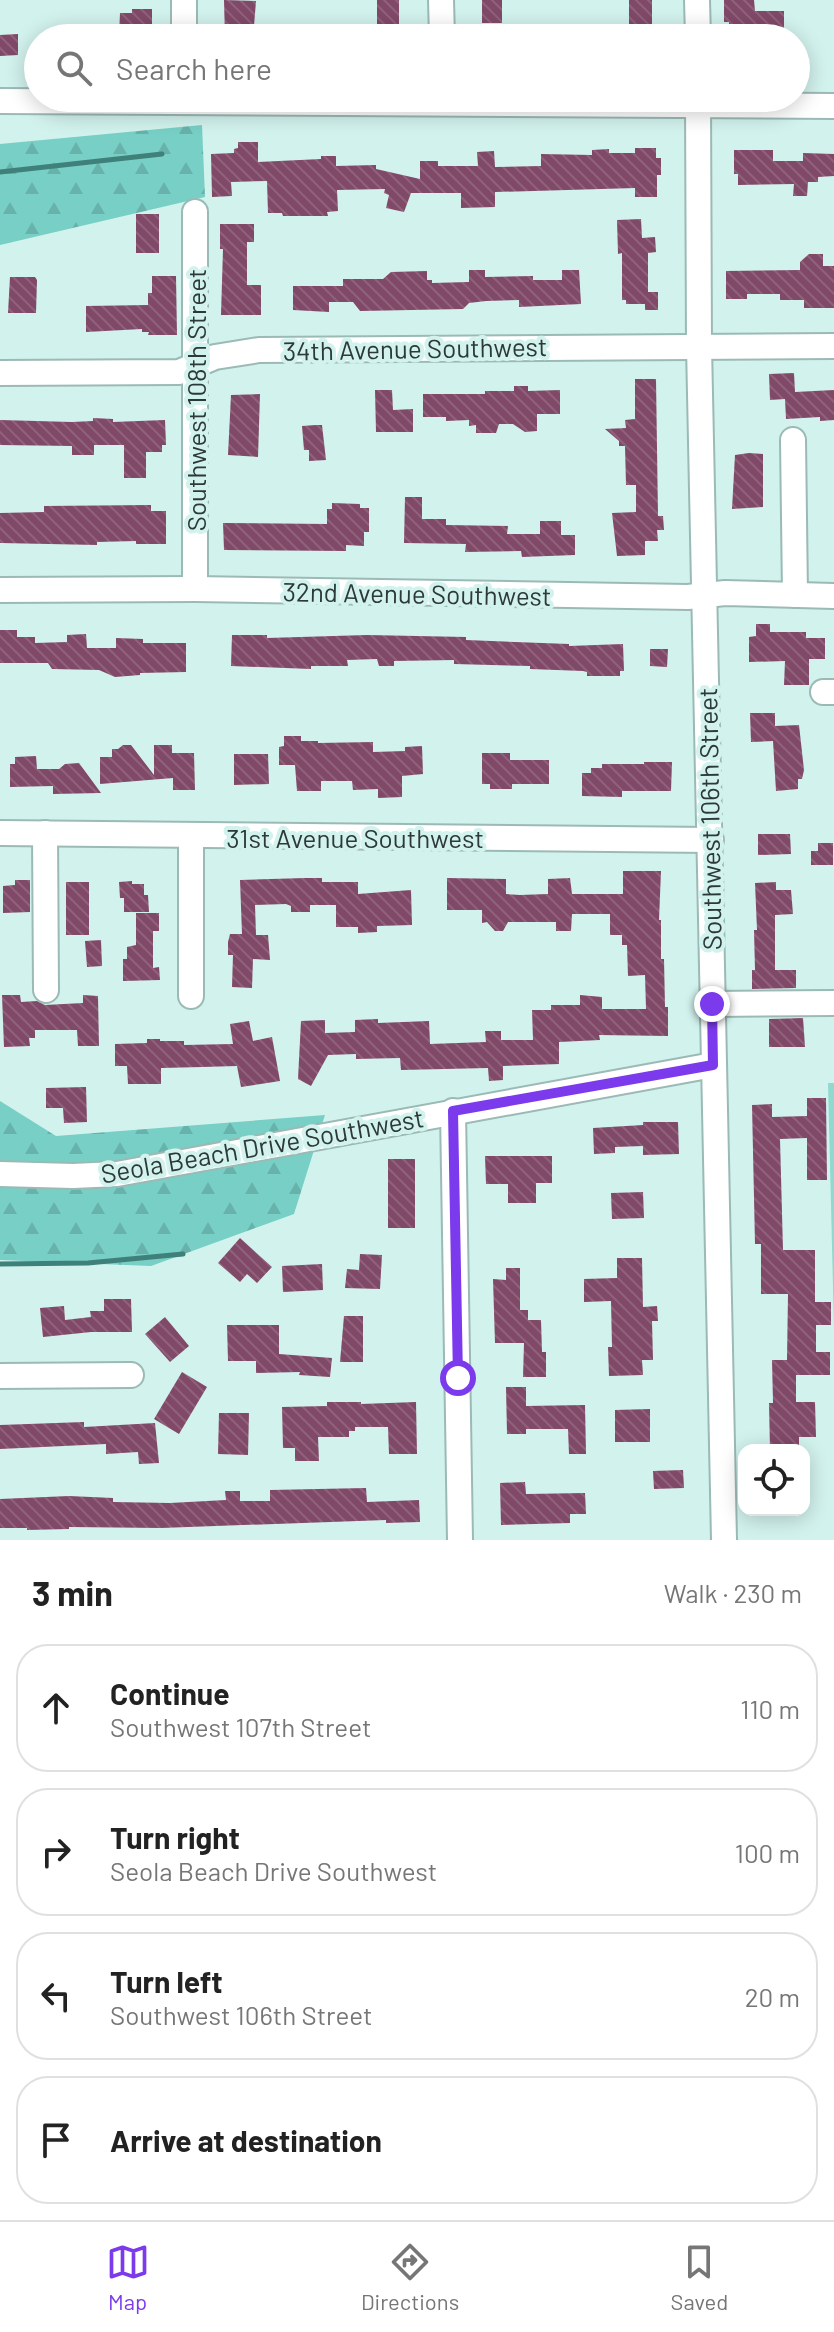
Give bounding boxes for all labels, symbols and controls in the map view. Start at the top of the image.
search box [24,24,810,112]
icon: search [52,46,96,90]
text: Search here [116,50,272,86]
street label: Southwest 108th Street [180,269,211,531]
street label: 34th Avenue Southwest [282,330,548,366]
street label: 32nd Avenue Southwest [282,575,552,611]
street label: Southwest 106th Street [691,688,727,950]
street label: 31st Avenue Southwest [226,822,484,853]
route end [694,986,730,1022]
street label: Seola Beach Drive Southwest [98,1101,426,1189]
route start [440,1360,476,1396]
map controls [738,1444,810,1516]
button: locate [738,1444,810,1516]
text: 3 min [32,1572,113,1613]
text: Walk · 230 m [664,1577,802,1608]
text: Continue [110,1675,230,1711]
icon: ahead [34,1686,78,1730]
text: 110 m [740,1693,800,1724]
text: Southwest 107th Street [110,1711,371,1742]
text: Turn right [110,1819,240,1855]
icon: right [34,1830,78,1874]
text: 100 m [735,1837,800,1868]
text: Seola Beach Drive Southwest [110,1855,437,1886]
text: Turn left [110,1963,223,1999]
icon: left [34,1974,78,2018]
text: 20 m [745,1981,800,2012]
text: Southwest 106th Street [110,1999,372,2030]
icon: arrive [34,2118,78,2162]
text: Arrive at destination [110,2122,382,2158]
tab: Map [106,2240,150,2314]
tab: Directions [361,2240,459,2314]
tab: Saved [671,2240,728,2314]

